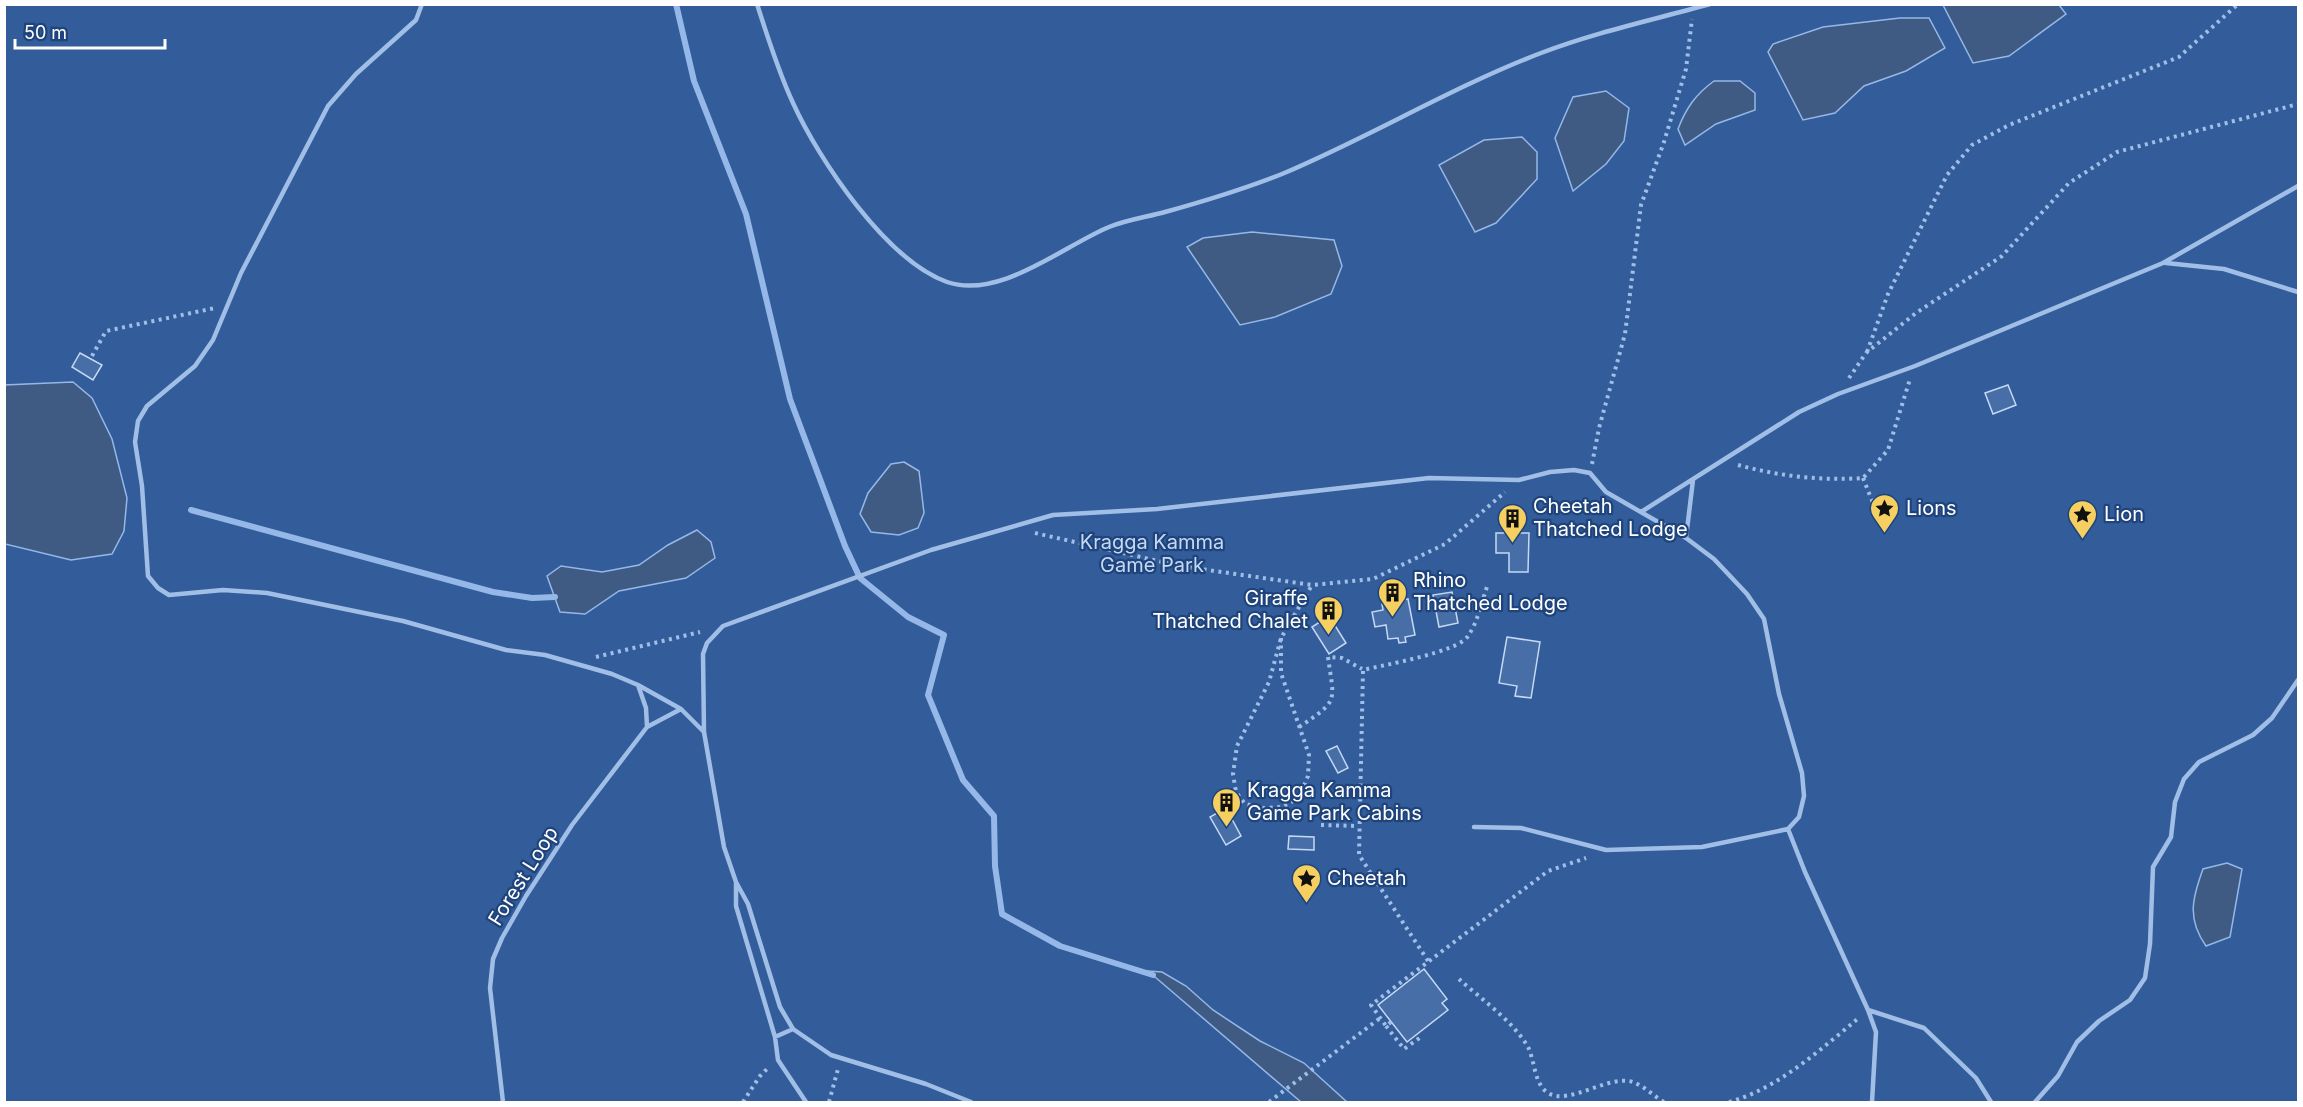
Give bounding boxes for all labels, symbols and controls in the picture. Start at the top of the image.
scale bar [15,12,165,50]
text: 50 m [24,22,67,43]
place icon: Lions [1869,492,1901,534]
place label: Cheetah Thatched Lodge [1533,494,1688,541]
place label: Lions [1906,496,1957,520]
place icon: Lion [2067,498,2099,540]
building icon: Cheetah Thatched Lodge [1496,502,1528,544]
place label: Lion [2104,502,2144,526]
park label: Kragga Kamma Game Park [1080,530,1224,577]
place label: Rhino Thatched Lodge [1413,568,1568,615]
building icon: Rhino Thatched Lodge [1376,576,1408,618]
place label: Giraffe Thatched Chalet [1152,586,1308,633]
building icon: Giraffe Thatched Chalet [1313,594,1345,636]
place label: Kragga Kamma Game Park Cabins [1247,778,1422,825]
building icon: Kragga Kamma Game Park Cabins [1210,786,1242,828]
street label: Forest Loop [483,822,563,930]
place icon: Cheetah [1290,862,1322,904]
place label: Cheetah [1327,866,1406,890]

